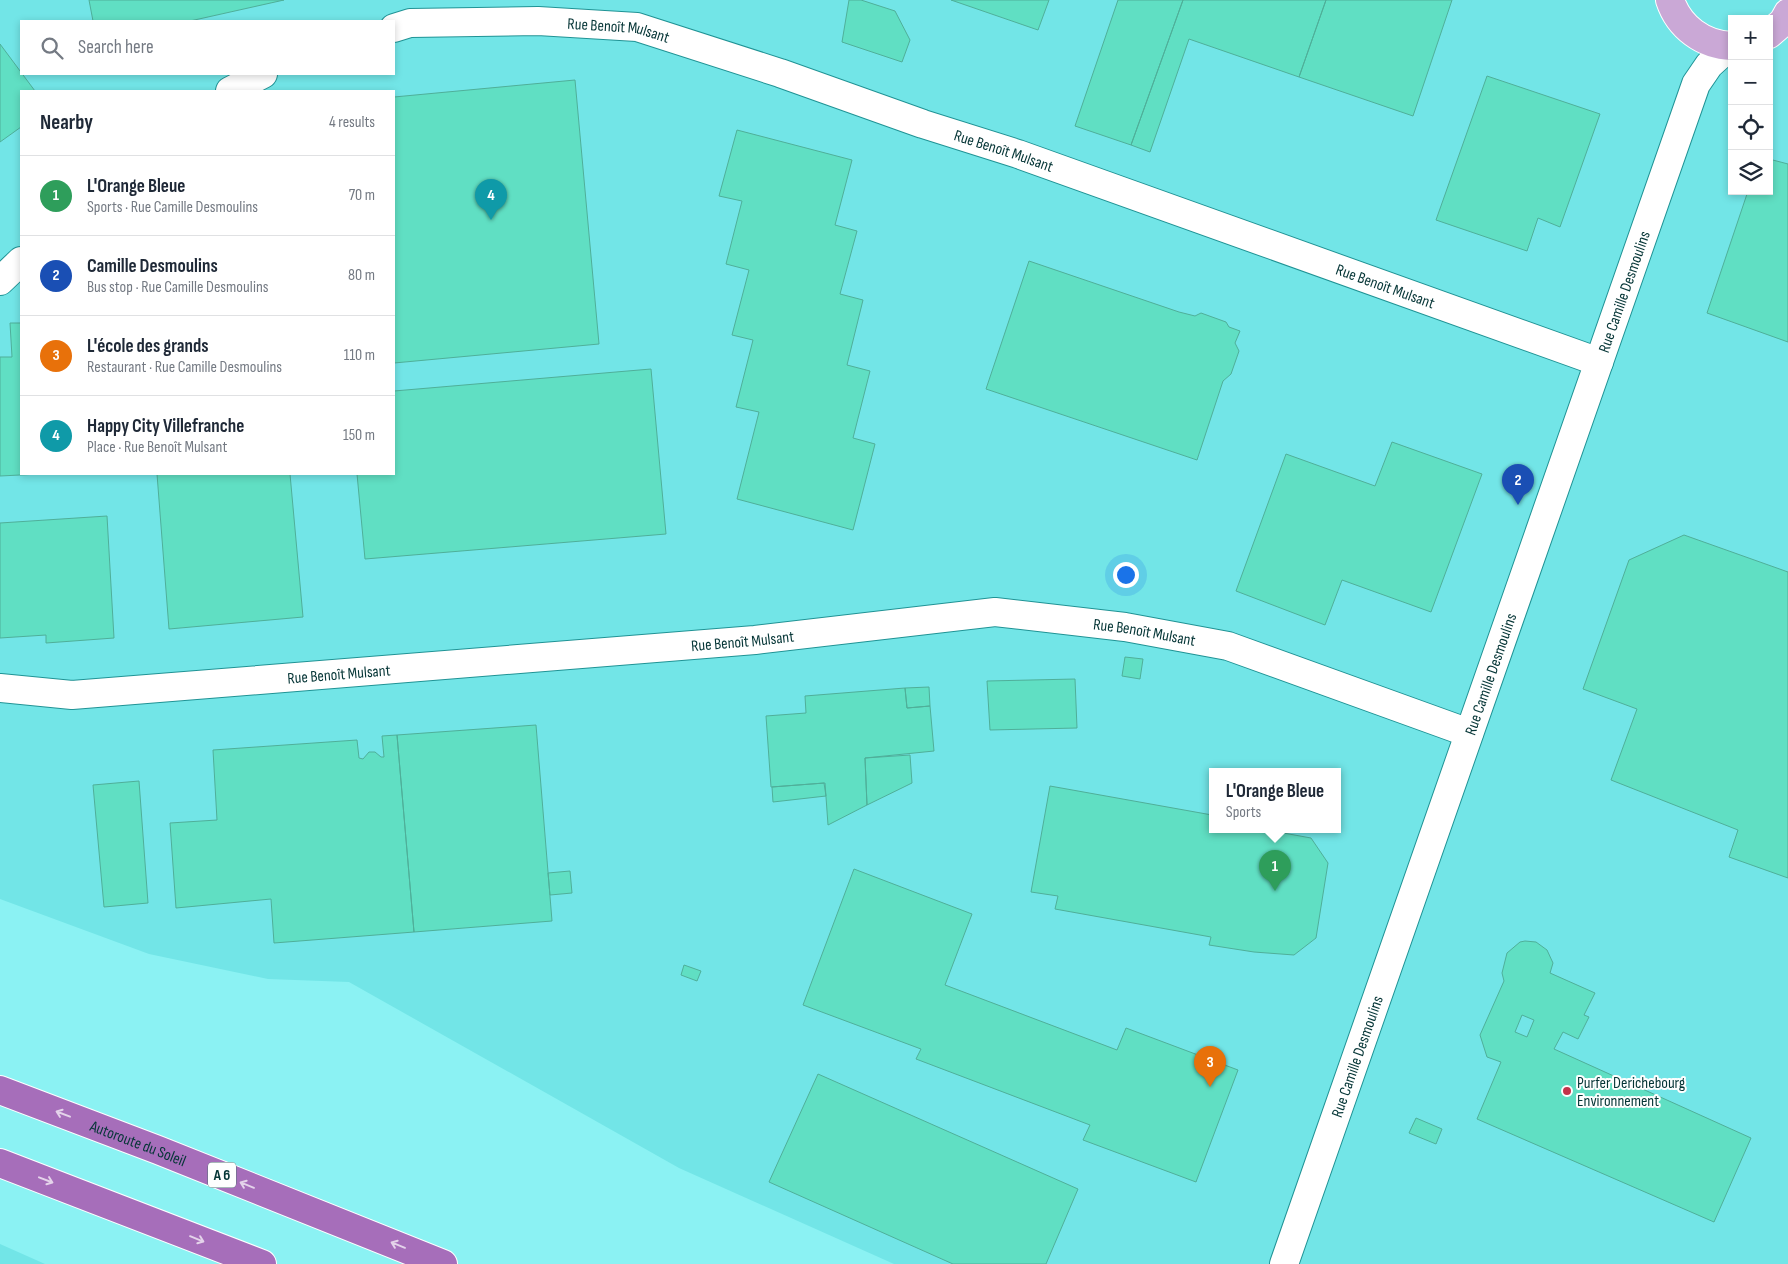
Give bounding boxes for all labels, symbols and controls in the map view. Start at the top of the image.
street label: Rue Benoît Mulsant [567,15,672,48]
map controls [1728,15,1773,195]
button: + [1728,15,1773,60]
search box [20,20,395,75]
icon: search [38,34,66,62]
text: Search here [78,36,154,59]
button: − [1728,60,1773,105]
button: locate [1728,105,1773,150]
text: Nearby [40,110,93,135]
text: 4 results [329,113,375,132]
street label: Rue Benoît Mulsant [951,126,1056,177]
button: layers [1728,150,1773,195]
text: L'Orange Bleue [87,175,185,198]
pin: 4 [475,179,507,220]
text: 1 [53,186,59,205]
text: 70 m [349,186,375,205]
text: Sports · Rue Camille Desmoulins [87,198,258,217]
street label: Rue Camille Desmoulins [1595,228,1655,355]
text: Camille Desmoulins [87,255,218,278]
street label: Rue Benoît Mulsant [1333,261,1437,313]
text: 2 [52,266,60,285]
text: 80 m [348,266,375,285]
text: Bus stop · Rue Camille Desmoulins [87,278,269,297]
text: L'école des grands [87,335,209,358]
text: 3 [52,346,60,365]
text: 110 m [344,346,375,365]
text: Restaurant · Rue Camille Desmoulins [87,358,282,377]
text: Happy City Villefranche [87,415,244,438]
text: 4 [52,426,60,445]
text: 150 m [343,426,375,445]
text: Place · Rue Benoît Mulsant [87,438,227,457]
pin: 2 [1502,464,1534,505]
your location [1113,562,1139,588]
street label: Rue Camille Desmoulins [1461,611,1522,738]
street label: Rue Benoît Mulsant [1092,615,1197,651]
street label: Rue Benoît Mulsant [690,627,795,656]
street label: Rue Benoît Mulsant [287,661,391,689]
popup [1209,768,1341,833]
text: L'Orange Bleue [1226,780,1324,803]
text: Sports [1226,803,1261,822]
pin: 1 [1259,850,1291,891]
street label: Rue Camille Desmoulins [1328,993,1388,1120]
pin: 3 [1194,1046,1226,1087]
place label: Purfer Derichebourg Environnement [1577,1074,1685,1111]
marker: Purfer Derichebourg Environnement [1561,1085,1573,1097]
one-way arrow [56,1109,71,1118]
street label: Autoroute du Soleil [86,1117,188,1171]
road number: A 6 [208,1162,236,1188]
one-way arrow [37,1176,53,1185]
one-way arrow [240,1180,255,1189]
one-way arrow [189,1234,204,1244]
one-way arrow [391,1240,406,1250]

